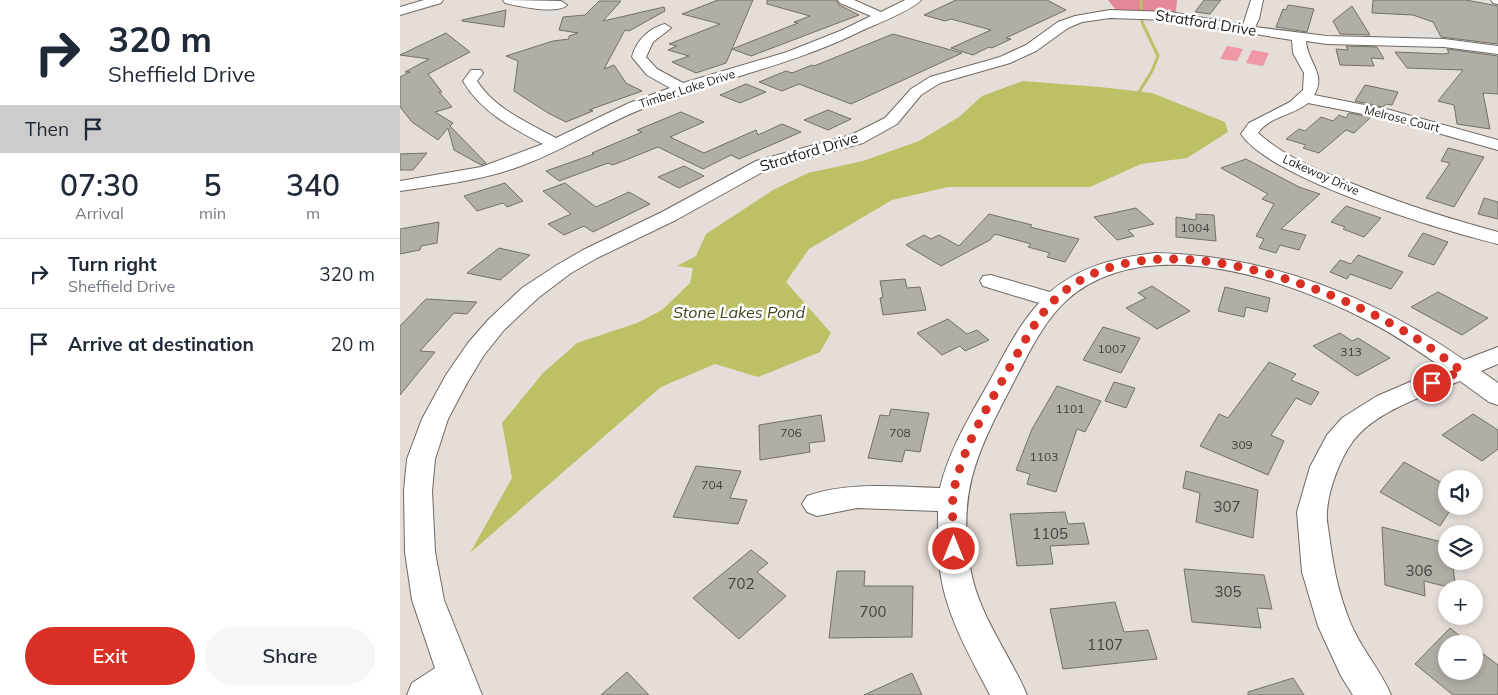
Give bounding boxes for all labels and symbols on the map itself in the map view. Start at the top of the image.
street label: Stratford Drive [1154,5,1258,40]
street label: Timber Lake Drive [637,66,737,111]
street label: Melrose Court [1363,102,1441,135]
street label: Stratford Drive [757,128,860,176]
street label: Lakeway Drive [1281,151,1362,198]
house number: 1004 [1181,220,1209,235]
water label: Stone Lakes Pond [673,302,805,322]
house number: 1007 [1098,341,1126,356]
house number: 313 [1340,344,1362,359]
pin [1411,362,1453,404]
house number: 1101 [1056,401,1084,416]
house number: 706 [780,425,802,440]
house number: 708 [889,425,911,440]
house number: 309 [1231,437,1253,452]
house number: 1103 [1030,449,1058,464]
house number: 704 [701,477,723,492]
house number: 307 [1213,497,1241,516]
position arrow [927,522,979,574]
house number: 1105 [1032,524,1068,543]
house number: 306 [1405,561,1433,580]
house number: 702 [727,574,755,593]
house number: 305 [1214,582,1242,601]
house number: 700 [859,602,887,621]
house number: 1107 [1087,635,1123,654]

